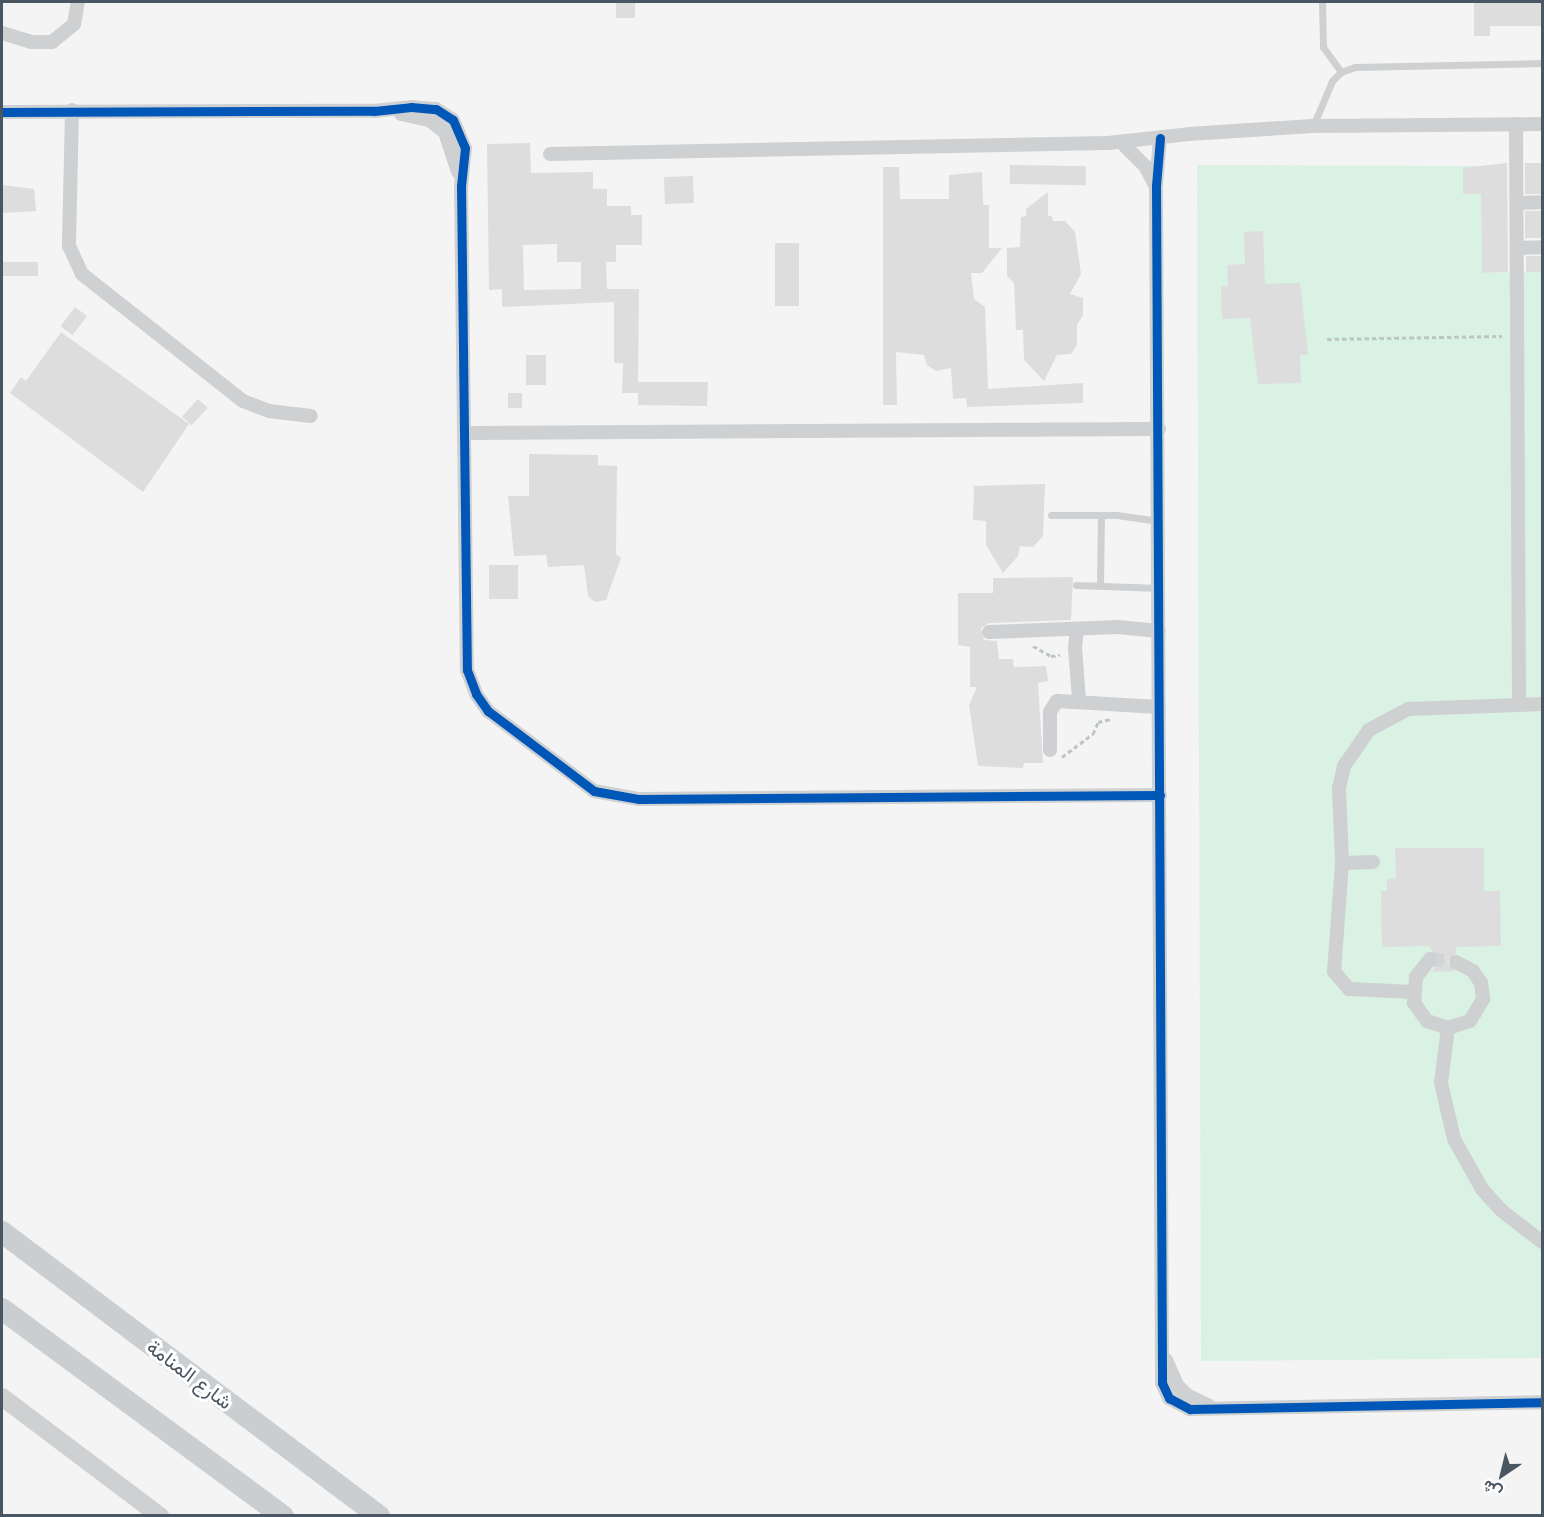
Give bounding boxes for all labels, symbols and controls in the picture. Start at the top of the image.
street label: شارع المنامة [143,1334,237,1414]
north arrow [1472,1445,1532,1505]
text: ش [1478,1476,1505,1503]

